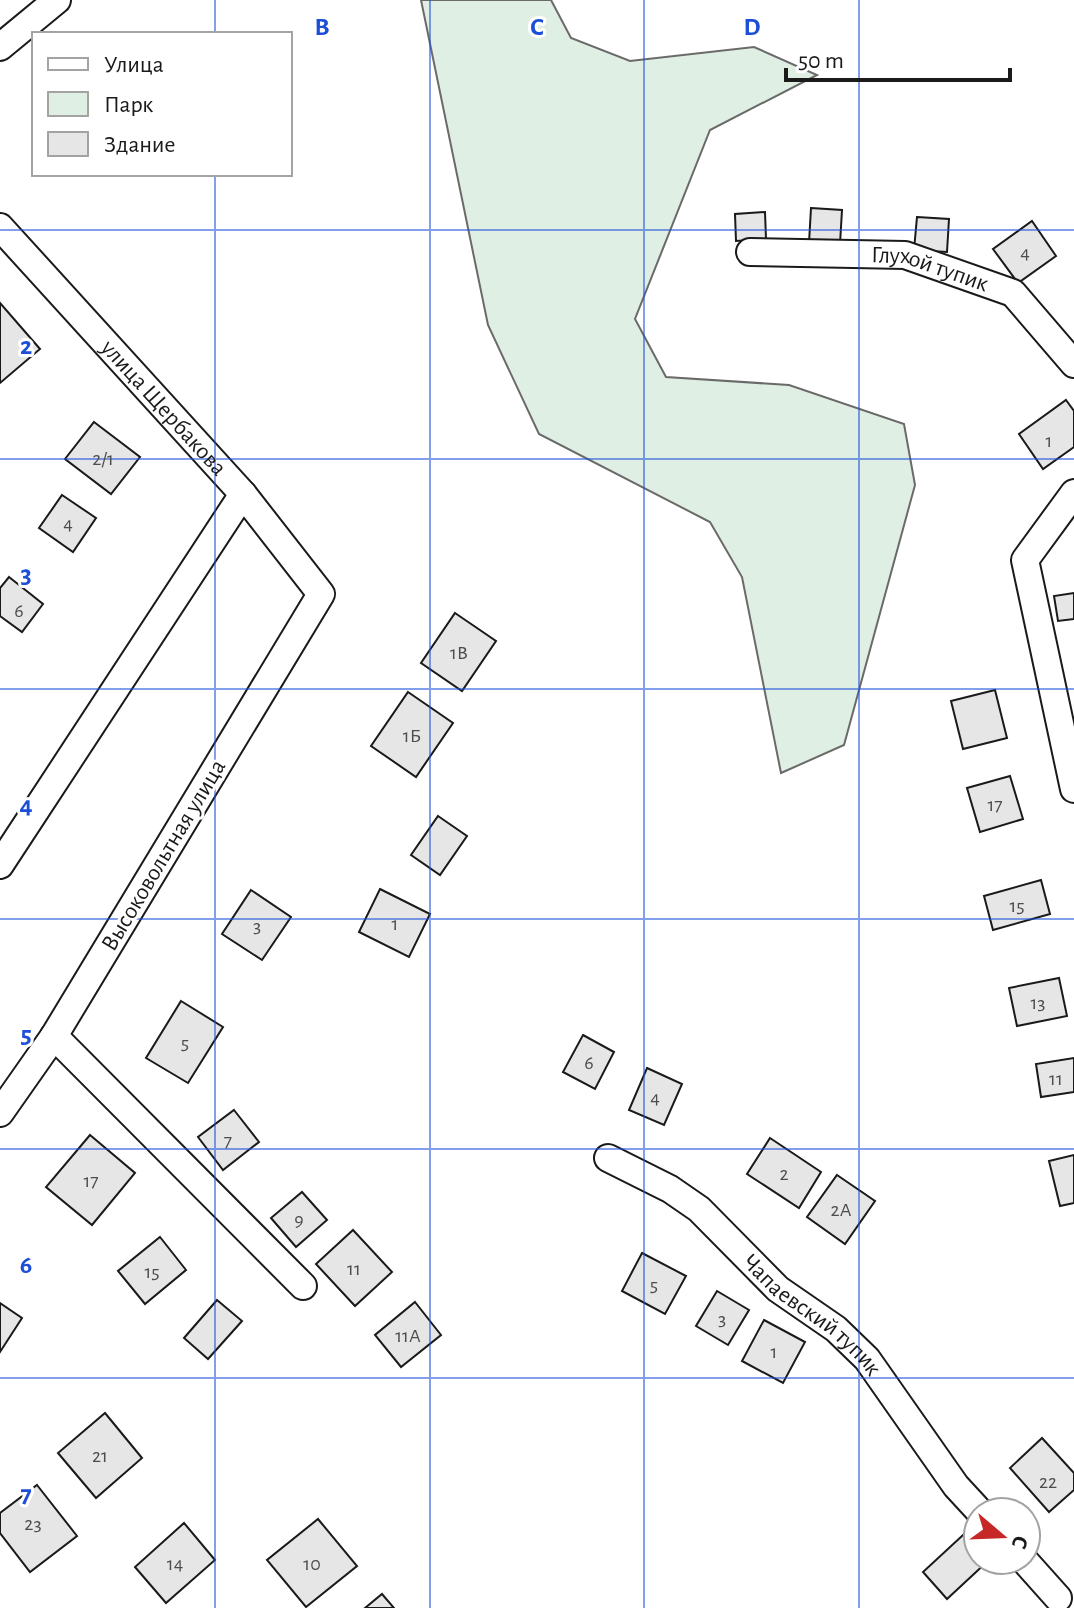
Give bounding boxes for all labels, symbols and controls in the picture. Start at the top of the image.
text: B [314,14,330,40]
text: C [530,14,544,40]
text: D [743,14,761,40]
legend [32,32,292,176]
scale bar [786,32,1010,82]
text: 50 m [798,49,844,73]
text: Улица [104,53,164,77]
text: Парк [104,93,153,117]
text: Здание [104,133,175,157]
street label: Глухой тупик [871,243,992,296]
house number: 4 [1020,243,1030,263]
text: 2 [20,333,32,359]
street label: улица Щербакова [95,335,231,480]
house number: 1 [1046,431,1052,451]
house number: 2/1 [92,449,114,469]
house number: 4 [63,514,73,534]
text: 3 [20,562,32,588]
house number: 6 [14,601,24,621]
house number: 1В [450,643,468,663]
house number: 1Б [403,726,421,746]
street label: Высоковольтная улица [97,756,230,955]
text: 4 [19,792,33,818]
house number: 17 [987,795,1003,815]
house number: 15 [1009,896,1025,916]
house number: 1 [392,914,398,934]
house number: 3 [253,916,261,936]
house number: 13 [1030,993,1046,1013]
text: 5 [20,1022,32,1048]
house number: 5 [181,1033,189,1053]
house number: 6 [584,1053,594,1073]
house number: 11 [1049,1069,1063,1089]
house number: 4 [650,1088,660,1108]
house number: 7 [224,1131,232,1151]
house number: 2 [779,1164,789,1184]
house number: 17 [83,1171,99,1191]
house number: 2А [831,1200,852,1220]
house number: 9 [294,1210,304,1230]
street label: Чапаевский тупик [738,1250,886,1380]
text: 6 [20,1252,32,1278]
house number: 11 [347,1259,361,1279]
house number: 15 [144,1262,160,1282]
house number: 5 [650,1275,658,1295]
house number: 3 [718,1309,726,1329]
house number: 11А [395,1326,421,1346]
house number: 1 [771,1342,777,1362]
house number: 21 [92,1446,108,1466]
house number: 22 [1039,1472,1057,1492]
text: 7 [20,1481,32,1507]
north arrow [962,1496,1042,1576]
house number: 23 [24,1514,42,1534]
text: С [1008,1533,1032,1552]
house number: 14 [167,1554,183,1574]
house number: 10 [303,1554,321,1574]

